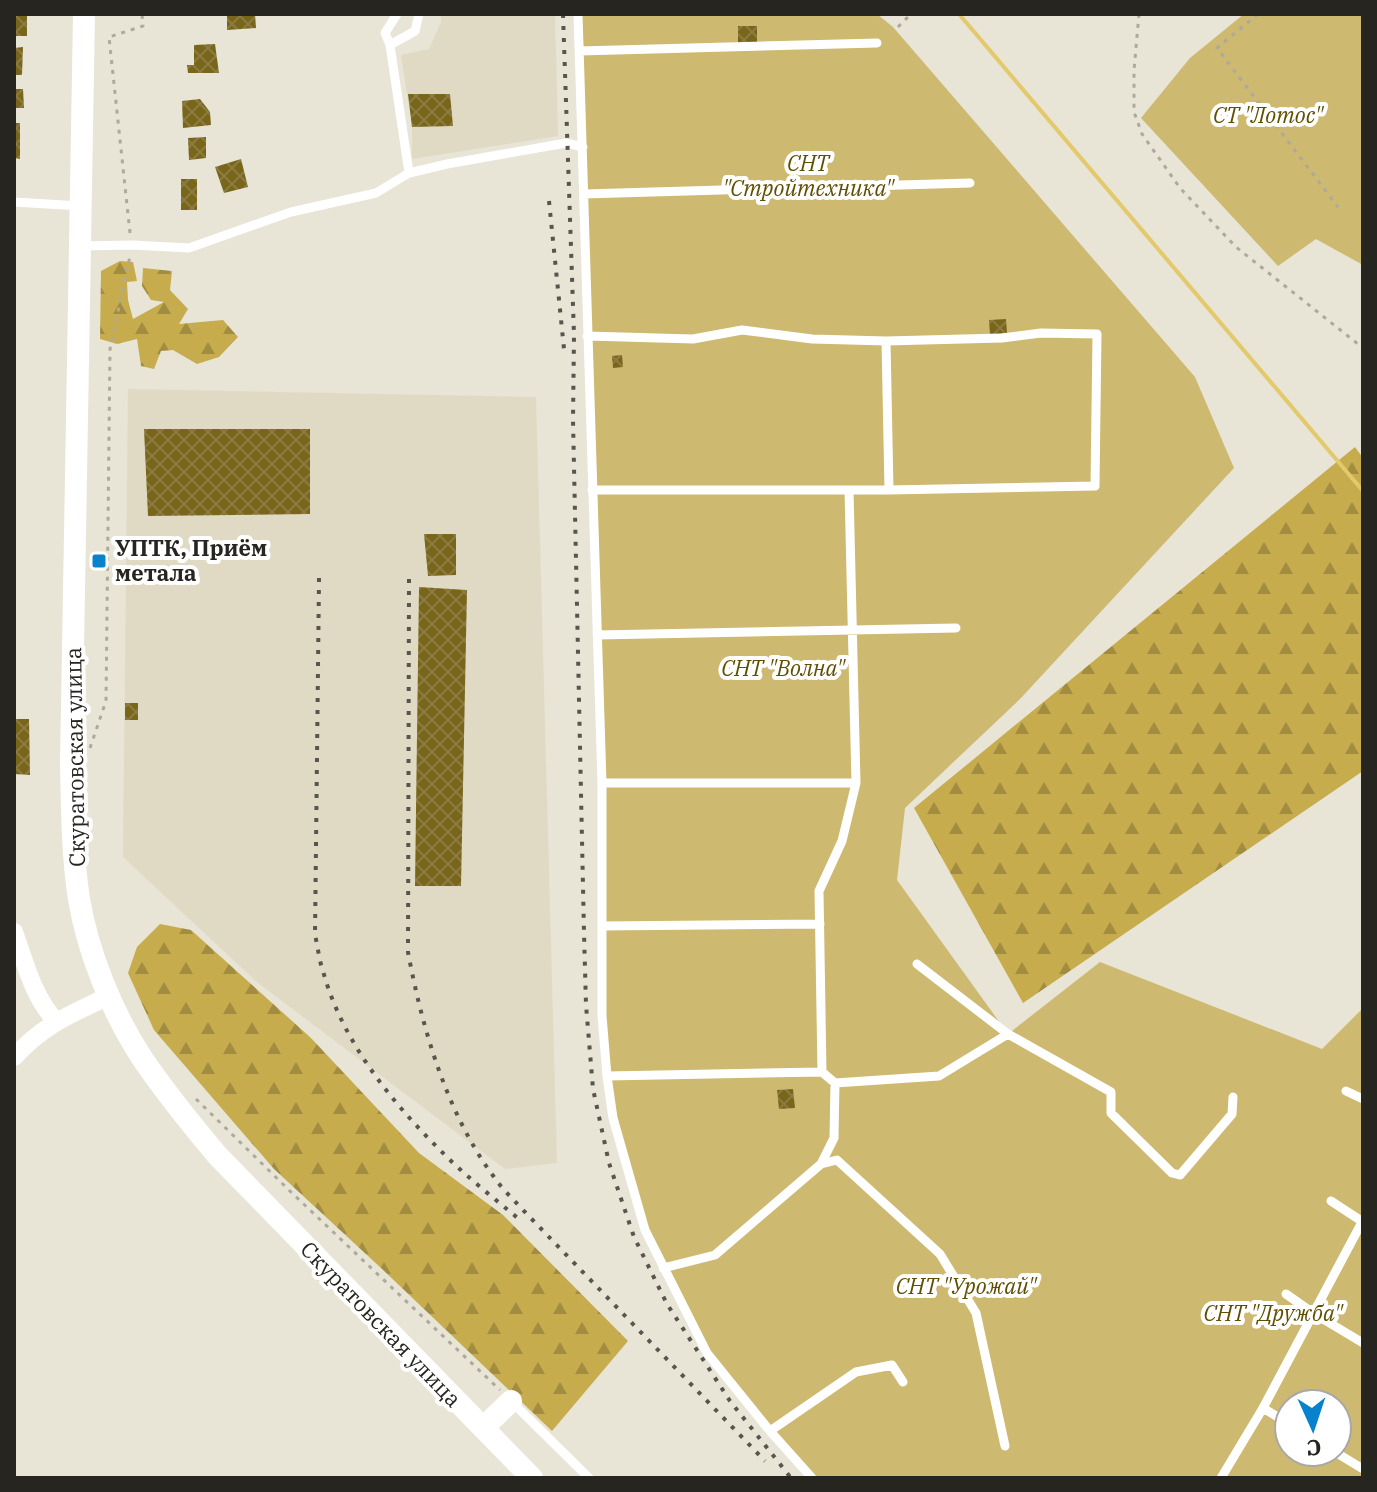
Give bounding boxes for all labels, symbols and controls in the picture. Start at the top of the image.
park label: СТ "Лотос" [1213,100,1325,129]
park label: СНТ "Стройтехника" [722,148,895,202]
place label: УПТК, Приём метала [115,533,267,587]
marker: УПТК, Приём метала [90,552,108,570]
street label: Скуратовская улица [58,647,91,867]
park label: СНТ "Волна" [721,653,846,682]
street label: Скуратовская улица [295,1235,468,1413]
park label: СНТ "Урожай" [896,1271,1038,1300]
park label: СНТ "Дружба" [1204,1298,1344,1327]
north arrow [1273,1388,1353,1468]
text: С [1306,1434,1322,1463]

